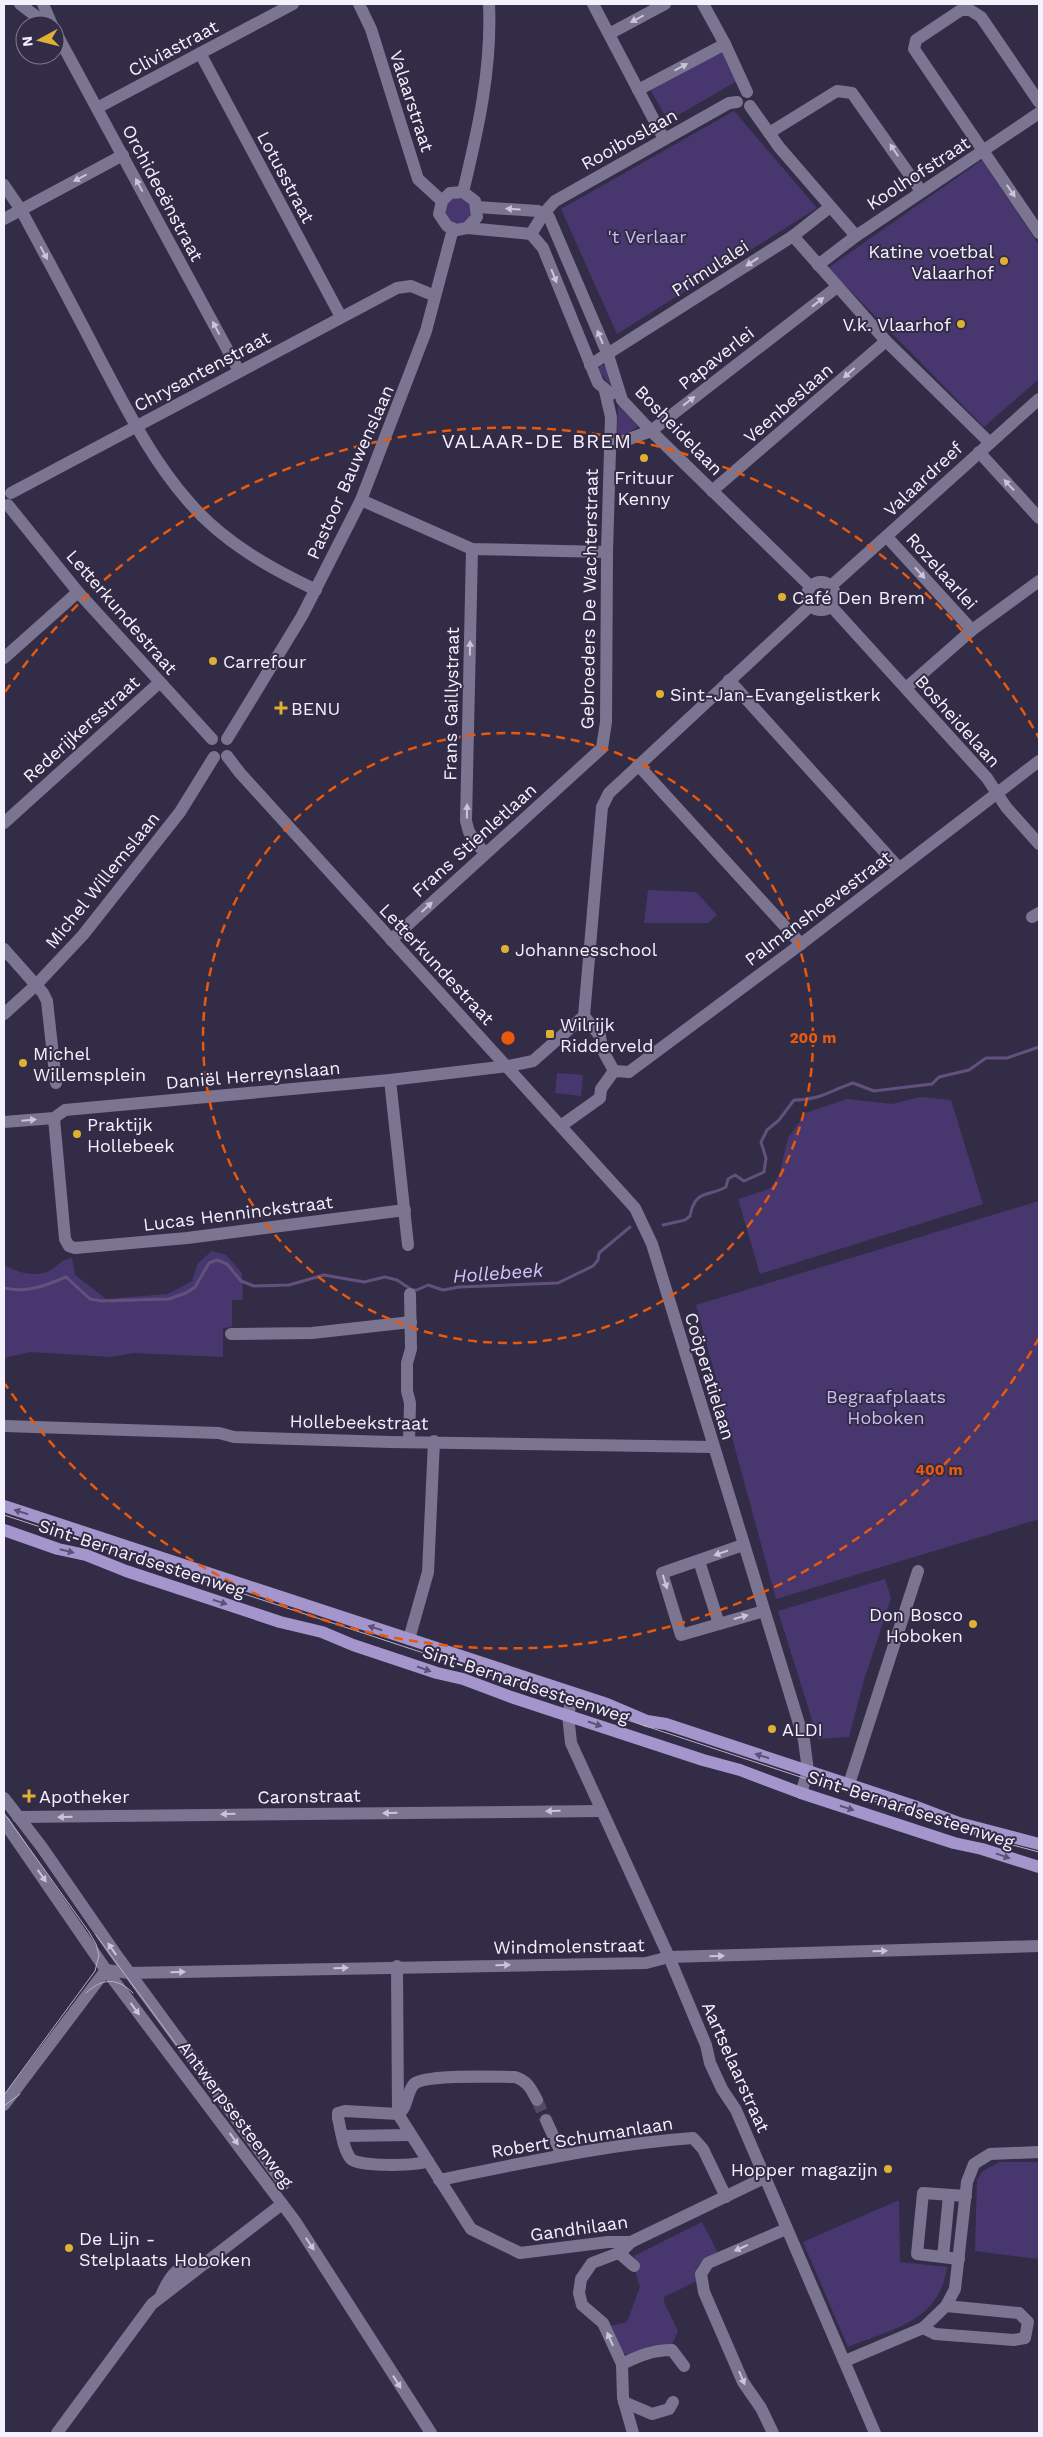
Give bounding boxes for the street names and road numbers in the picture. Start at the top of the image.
street label: Cliviastraat [125,15,222,80]
street label: Valaarstraat [386,48,438,155]
street label: Rooiboslaan [577,104,681,174]
street label: Orchideeënstraat [118,121,208,265]
street label: Lotusstraat [253,128,319,227]
street label: Koolhofstraat [863,132,974,214]
street label: Primulalei [667,235,753,301]
street label: Papaverlei [674,322,758,394]
street label: Chrysantenstraat [130,326,274,416]
street label: Veenbeslaan [739,359,837,447]
street label: Bosheidelaan [631,381,727,479]
street label: Pastoor Bauwenslaan [302,382,398,562]
street label: Valaardreef [879,437,967,521]
street label: Gebroeders De Wachterstraat [576,468,602,730]
street label: Rozelaarlei [902,528,982,614]
street label: Letterkundestraat [62,545,182,679]
street label: Frans Gaillystraat [439,627,463,781]
street label: Bosheidelaan [911,670,1005,772]
street label: Rederijkersstraat [19,671,144,787]
street label: Frans Stienletlaan [408,779,540,901]
street label: Michel Willemslaan [41,808,163,952]
street label: Palmanshoevestraat [741,846,896,970]
street label: Letterkundestraat [375,899,499,1029]
street label: Daniël Herreynslaan [165,1057,341,1093]
street label: Lucas Henninckstraat [142,1191,335,1235]
street label: Coöperatielaan [681,1310,739,1442]
street label: Hollebeekstraat [289,1410,429,1434]
street label: Sint-Bernardsesteenweg [36,1515,249,1602]
street label: Sint-Bernardsesteenweg [420,1641,633,1728]
street label: Sint-Bernardsesteenweg [805,1766,1018,1853]
street label: Caronstraat [257,1785,361,1807]
street label: Windmolenstraat [493,1934,645,1958]
street label: Aartselaarstraat [698,1998,774,2136]
street label: Antwerpsesteenweg [174,2037,298,2192]
street label: Robert Schumanlaan [489,2112,675,2162]
street label: Gandhilaan [529,2211,629,2245]

